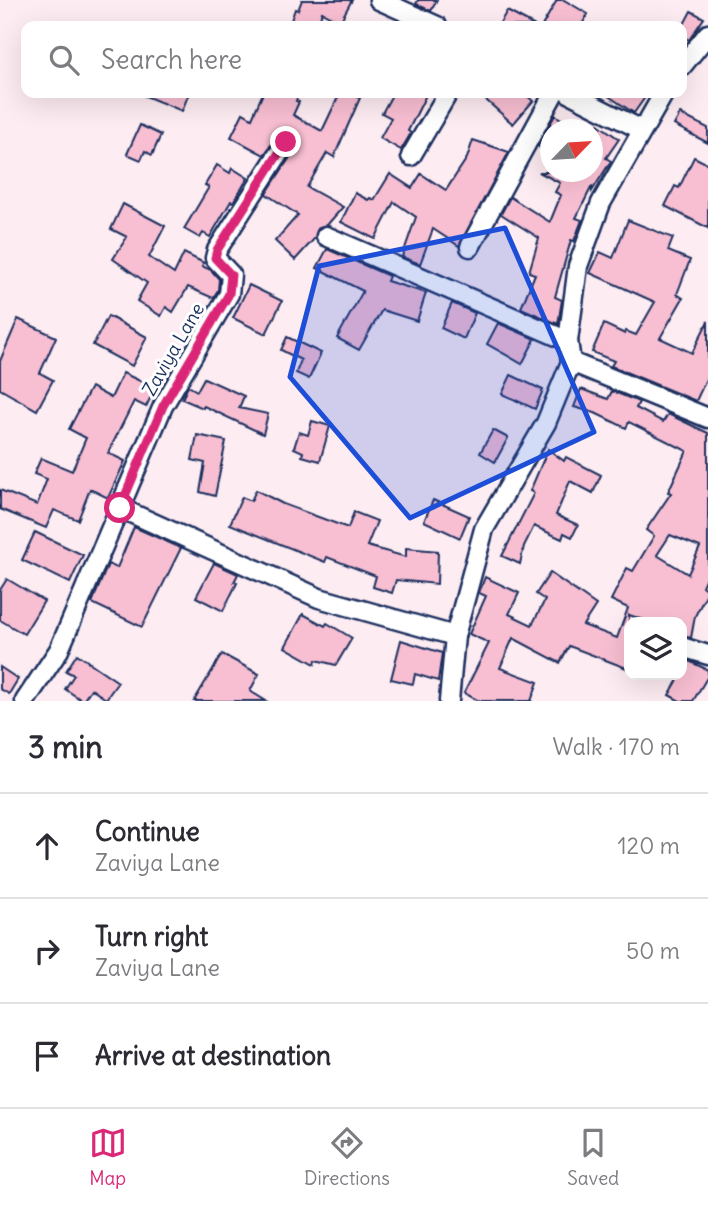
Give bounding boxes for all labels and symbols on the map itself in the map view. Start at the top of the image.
north arrow [540,119,603,182]
route end [270,126,301,157]
street label: Zaviya Lane [137,298,209,400]
route start [104,492,135,523]

